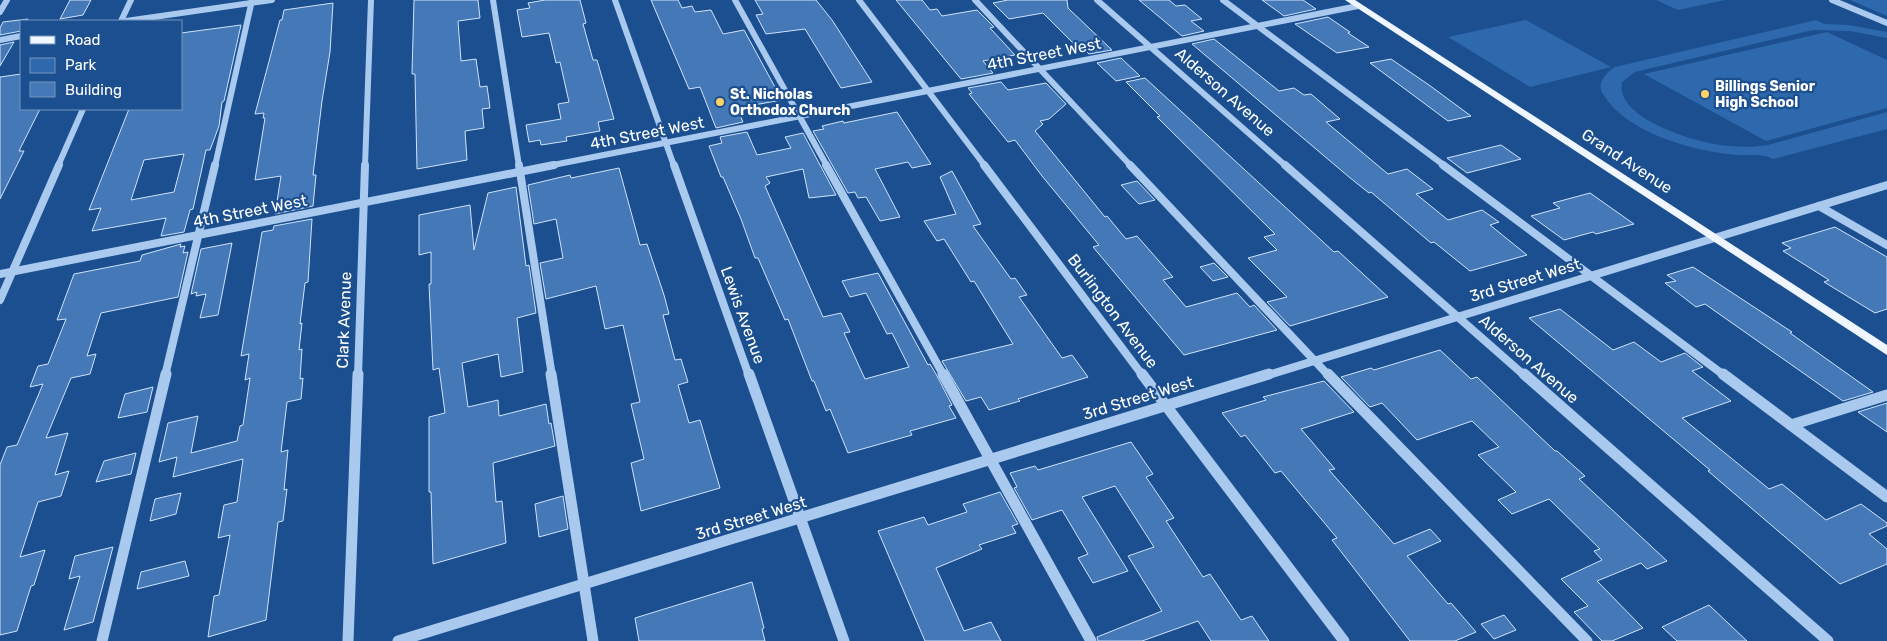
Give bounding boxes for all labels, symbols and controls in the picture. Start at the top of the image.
legend [20,20,182,110]
text: Road [65,31,101,49]
street label: 4th Street West [985,34,1103,74]
street label: Alderson Avenue [1171,44,1279,140]
text: Park [65,56,96,74]
place label: Billings Senior High School [1715,78,1816,111]
text: Building [65,81,122,99]
place label: St. Nicholas Orthodox Church [730,86,850,119]
marker: Billings Senior High School [1699,88,1711,100]
marker: St. Nicholas Orthodox Church [714,96,726,108]
street label: 4th Street West [588,113,706,153]
street label: Grand Avenue [1578,125,1676,197]
street label: 4th Street West [191,191,309,231]
street label: Burlington Avenue [1064,250,1162,372]
street label: 3rd Street West [1467,254,1583,306]
street label: Lewis Avenue [717,264,769,366]
street label: Clark Avenue [333,271,355,369]
street label: Alderson Avenue [1475,311,1583,407]
street label: 3rd Street West [1080,372,1196,424]
street label: 3rd Street West [693,492,809,544]

